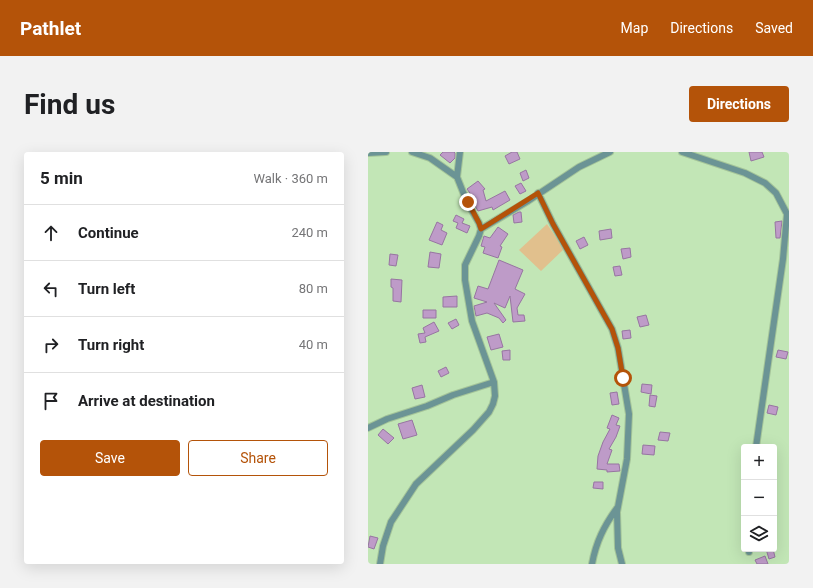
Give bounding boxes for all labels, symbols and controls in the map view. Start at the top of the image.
text: Pathlet [20,17,81,40]
text: Map [621,20,648,36]
text: Directions [670,20,733,36]
text: Saved [755,20,793,36]
button: Directions [689,86,789,122]
text: Find us [24,88,115,121]
text: 5 min [40,168,83,188]
text: Walk · 360 m [253,171,328,186]
route end [459,193,477,211]
icon: ahead [40,222,62,244]
text: Continue [78,224,139,242]
text: 240 m [291,225,328,240]
icon: left [40,278,62,300]
text: Turn left [78,280,135,298]
text: 80 m [299,281,328,296]
icon: right [40,334,62,356]
text: Turn right [78,336,144,354]
text: 40 m [299,337,328,352]
route start [614,369,632,387]
icon: arrive [40,390,62,412]
text: Arrive at destination [78,392,215,410]
button: Save [40,440,180,476]
button: Share [188,440,328,476]
map controls [741,444,777,552]
button: + [741,444,777,480]
button: − [741,480,777,516]
button: layers [741,516,777,552]

